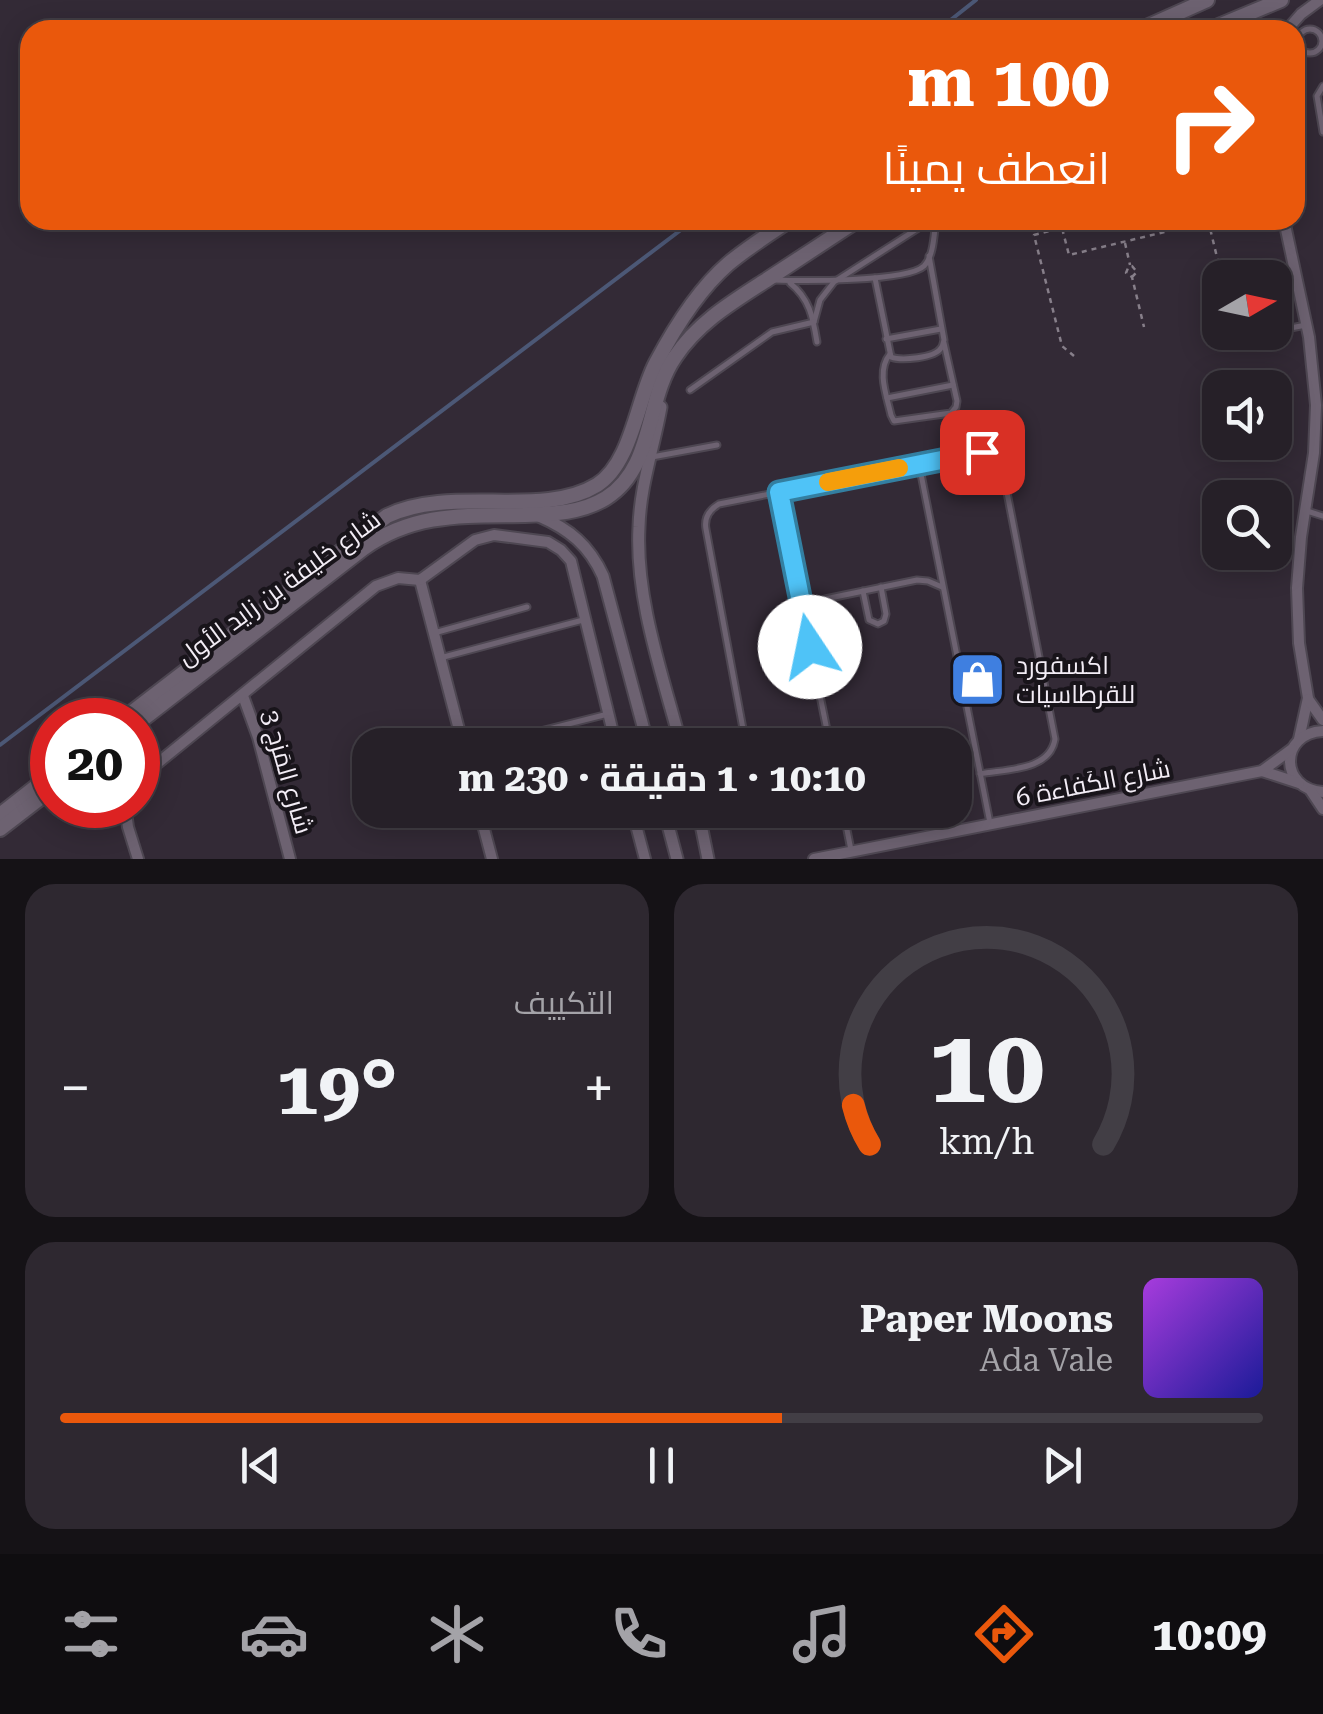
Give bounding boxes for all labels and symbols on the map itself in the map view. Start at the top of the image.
north arrow [1202,260,1292,350]
pin [940,410,1025,495]
street label: شارع خليفة بن زايد الأول [172,505,387,673]
position arrow [758,595,862,699]
shop icon: اكسفورد للقرطاسيات [947,649,1007,709]
place label: اكسفورد للقرطاسيات [1016,651,1135,709]
speed limit sign: 20 [30,698,160,828]
street label: شارع المَزج 3 [254,707,319,838]
street label: شارع الكَفاءة 6 [1013,754,1173,814]

